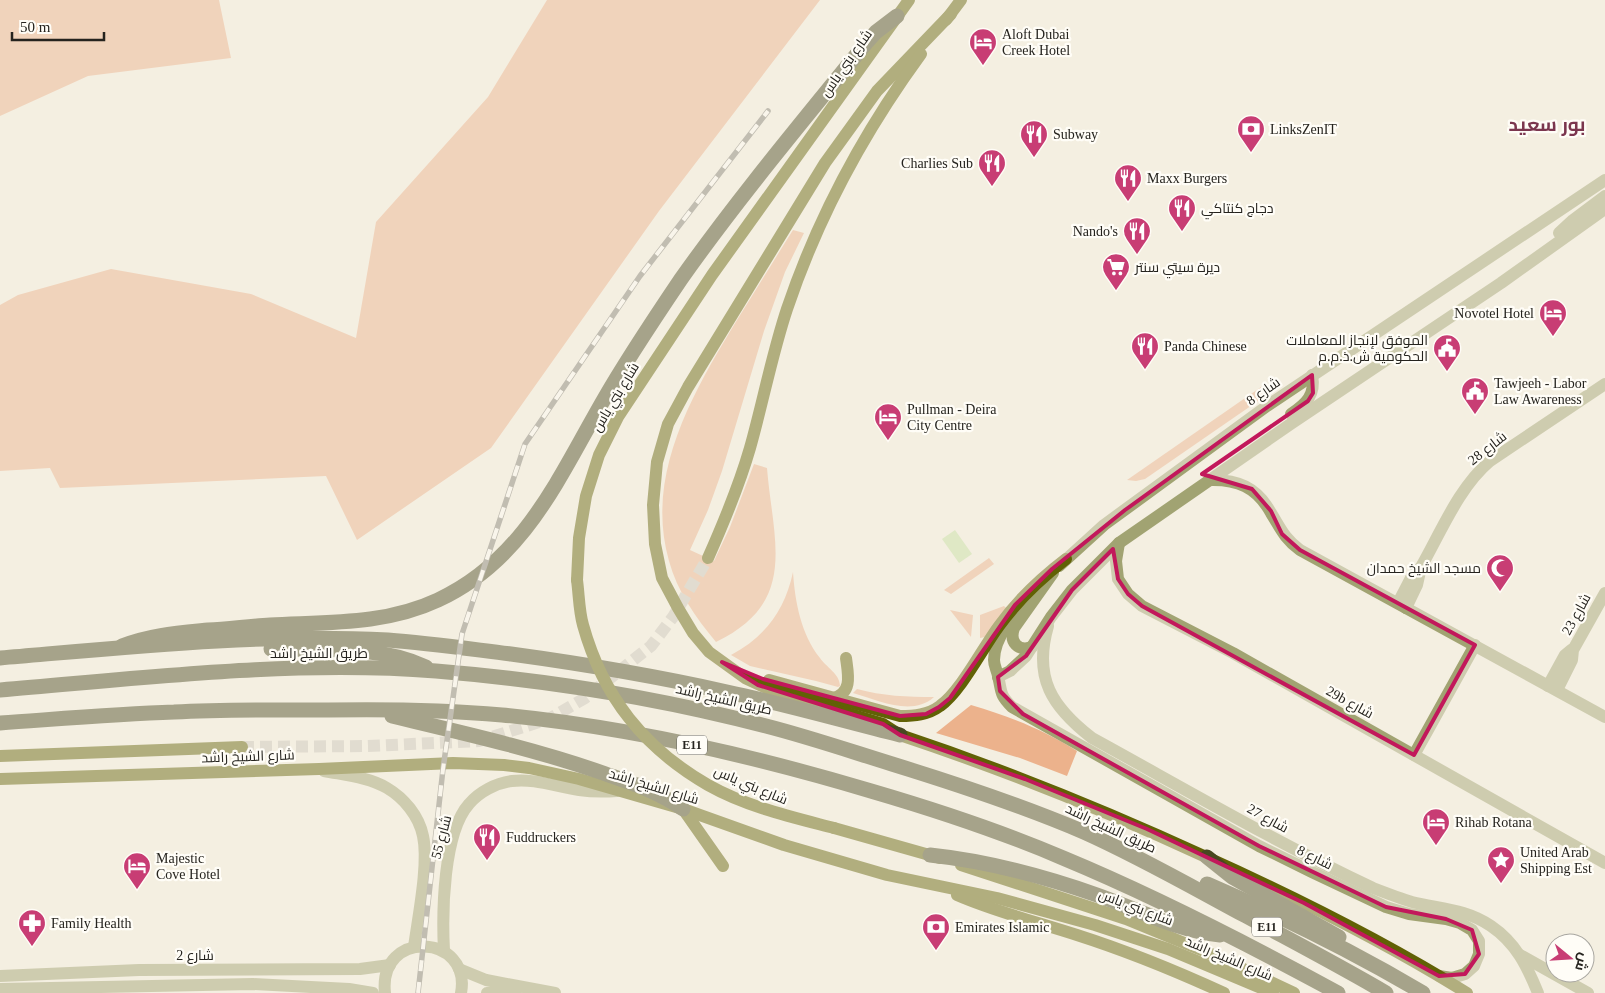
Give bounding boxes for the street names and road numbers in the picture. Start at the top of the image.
street label: شارع بني ياس [818,27,878,102]
street label: شارع بني ياس [589,360,645,437]
street label: شارع 8 [1244,374,1284,409]
street label: شارع 28 [1465,429,1510,469]
street label: شارع 23 [1559,591,1595,638]
street label: طريق الشيخ راشد [270,646,368,662]
street label: طريق الشيخ راشد [674,681,773,719]
street label: 29b شارع [1323,683,1376,722]
road number: E11 [677,736,707,754]
street label: شارع الشيخ راشد [201,747,295,767]
street label: شارع بني ياس [710,763,790,811]
street label: شارع الشيخ راشد [607,766,701,808]
street label: طريق الشيخ راشد [1063,801,1158,857]
street label: شارع 27 [1244,801,1291,837]
street label: شارع 55 [428,814,455,861]
street label: شارع 8 [1294,842,1335,873]
street label: شارع بني ياس [1095,886,1175,932]
road number: E11 [1252,918,1282,936]
street label: شارع الشيخ راشد [1183,933,1275,984]
street label: شارع 2 [176,948,214,964]

